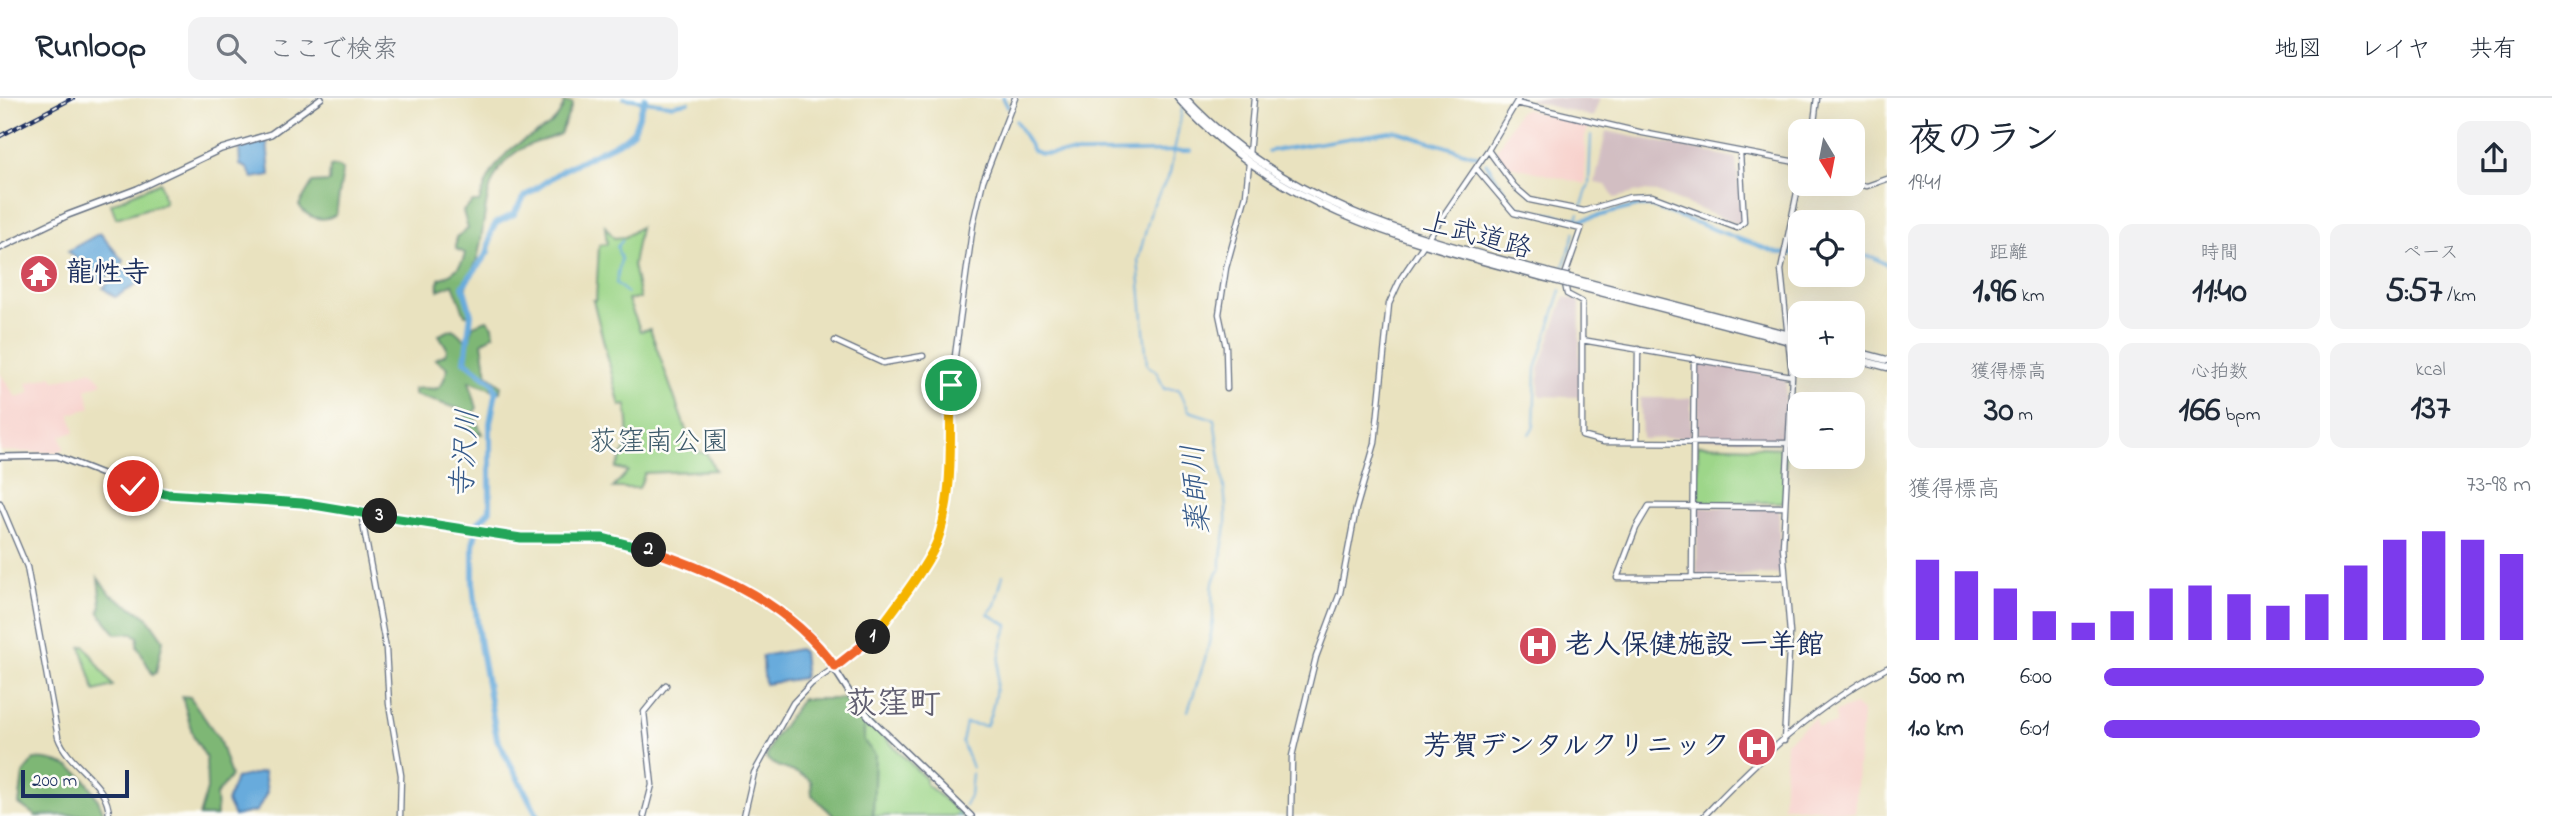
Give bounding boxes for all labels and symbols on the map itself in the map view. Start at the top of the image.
north arrow [1788,119,1866,196]
street label: 上武道路 [1418,203,1536,271]
temple icon: 龍性寺 [18,253,60,295]
place label: 龍性寺 [66,254,150,295]
pin [921,355,981,415]
water label: 寺沢川 [442,408,492,500]
park label: 荻窪南公園 [589,423,729,464]
water label: 薬師川 [1173,443,1223,535]
pin [103,456,163,516]
pin: 3 [362,498,398,534]
pin: 2 [632,532,666,568]
pin: 1 [856,620,890,654]
hospital icon: 老人保健施設 一羊館 [1517,625,1559,667]
place label: 老人保健施設 一羊館 [1565,626,1824,667]
district label: 荻窪町 [845,682,941,729]
hospital icon: 芳賀デンタルクリニック [1736,726,1778,768]
place label: 芳賀デンタルクリニック [1423,727,1730,768]
scale bar [21,767,130,799]

